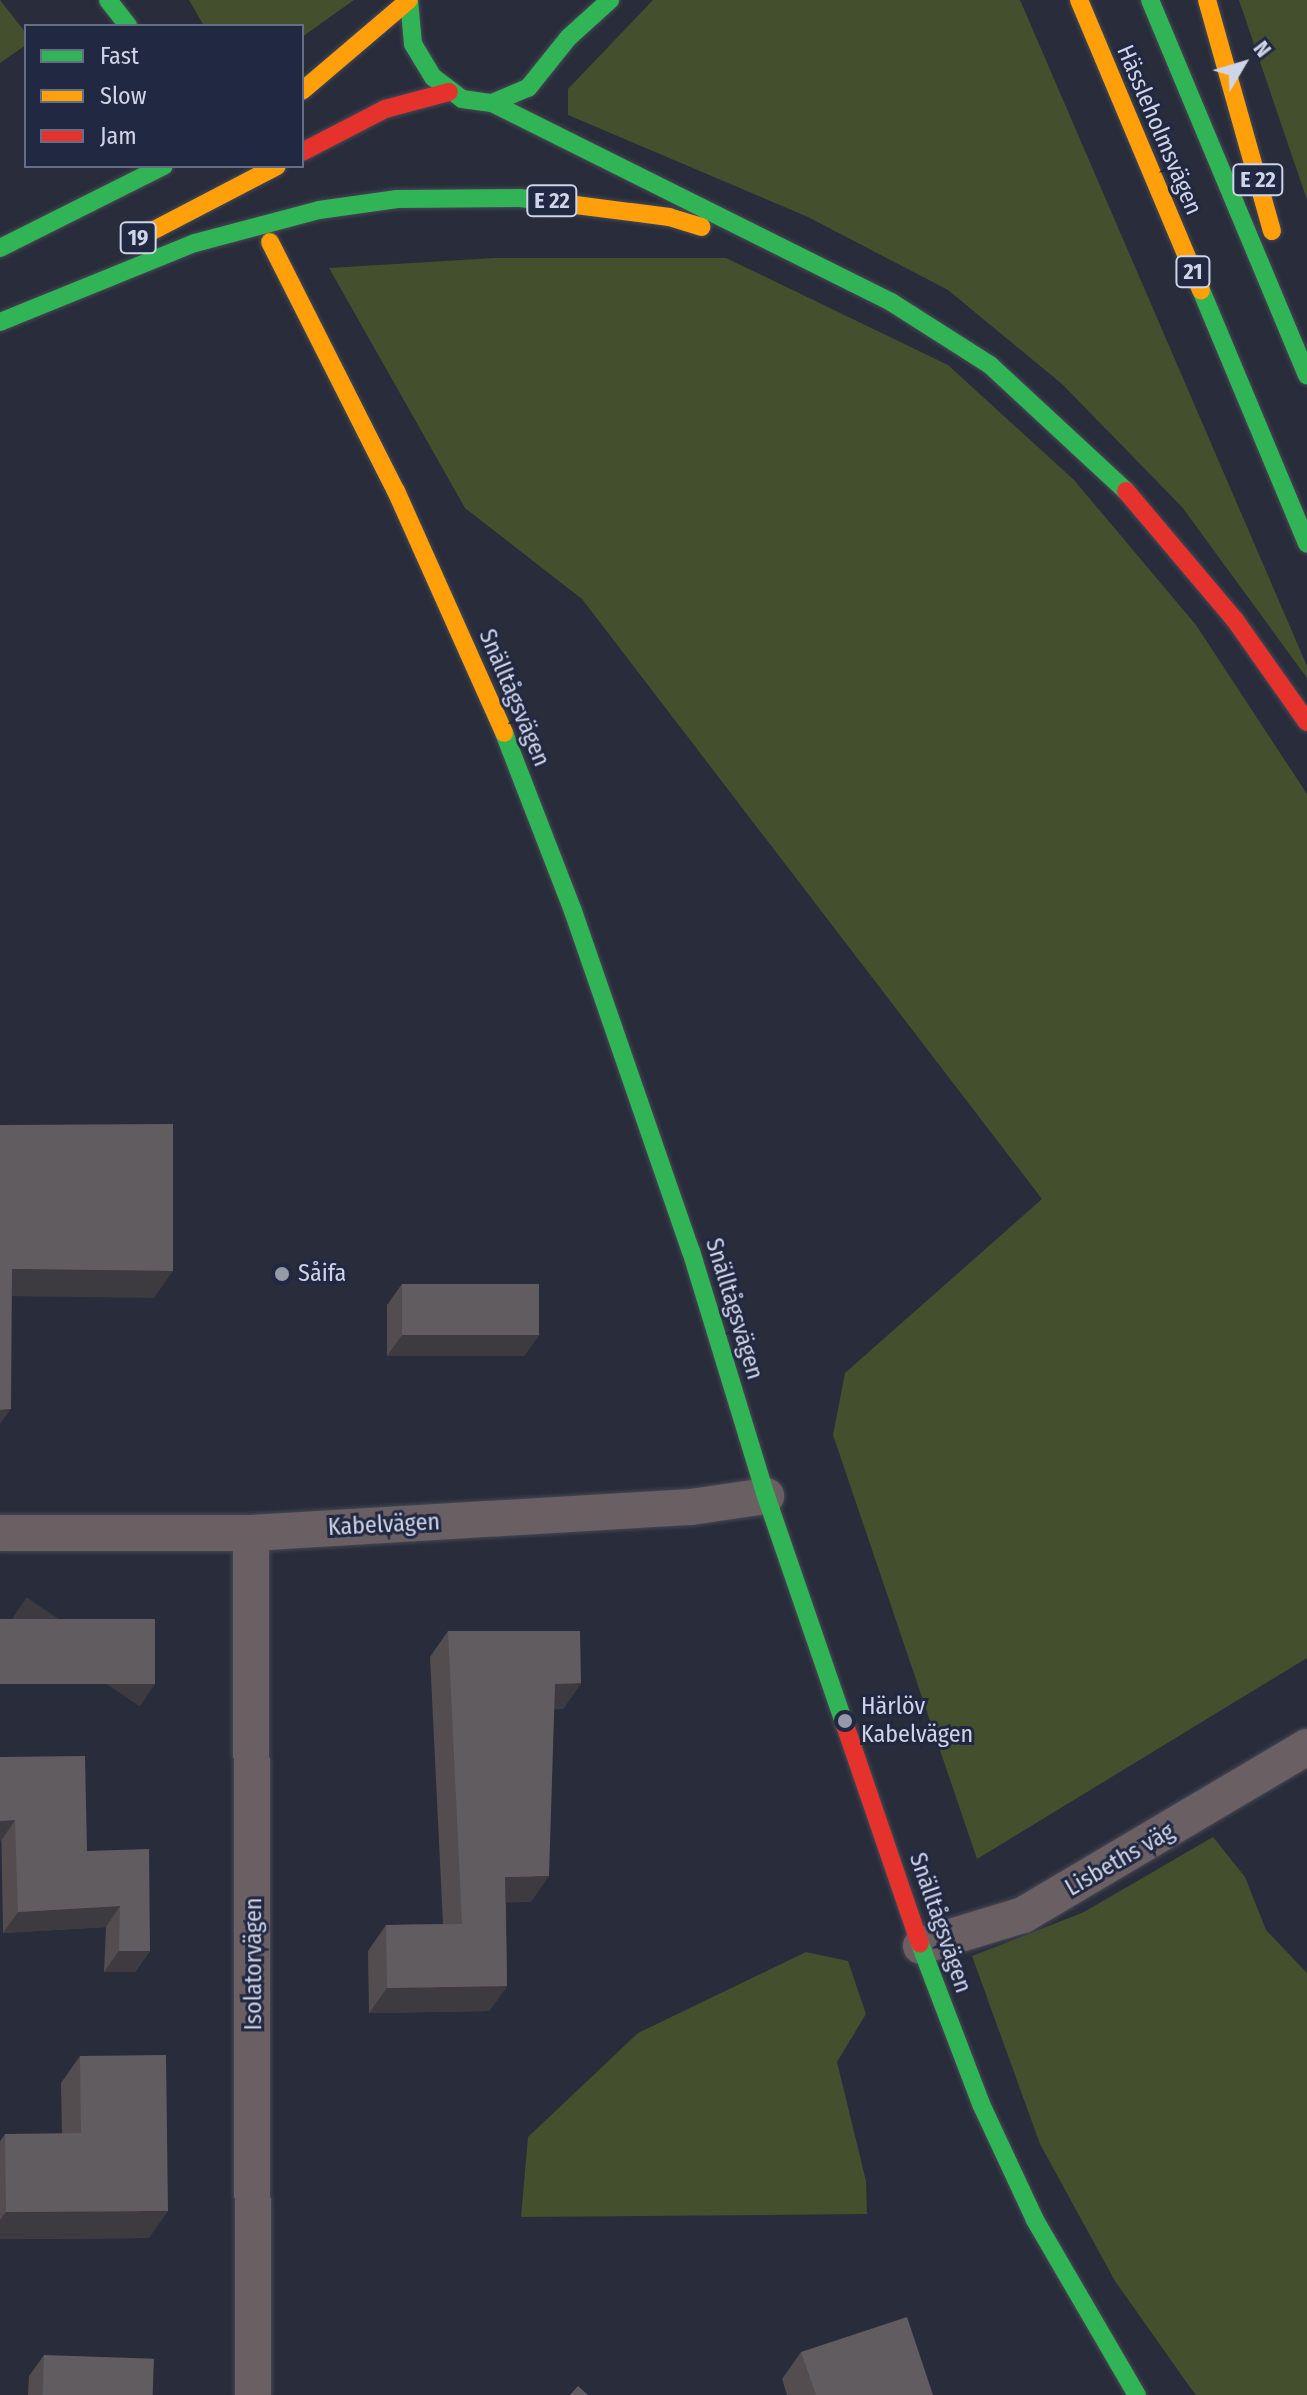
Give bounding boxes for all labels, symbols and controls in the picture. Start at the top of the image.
legend [24,24,304,168]
north arrow [1203,24,1283,104]
text: N [1248,35,1277,62]
street label: Hässleholmsvägen [1110,41,1208,219]
text: Fast [100,42,139,70]
text: Slow [100,82,146,110]
text: Jam [100,122,137,150]
road number: E 22 [1232,162,1284,198]
road number: E 22 [526,183,578,219]
road number: 19 [118,220,158,256]
road number: 21 [1175,254,1211,290]
street label: Snälltågsvägen [472,625,556,771]
street label: Snälltågsvägen [699,1235,769,1383]
place label: Såifa [298,1260,346,1288]
marker: Såifa [273,1265,291,1283]
street label: Kabelvägen [327,1508,441,1542]
place label: Härlöv Kabelvägen [861,1693,973,1749]
marker: Härlöv Kabelvägen [836,1712,854,1730]
street label: Lisbeths väg [1060,1817,1180,1903]
street label: Snälltågsvägen [903,1849,977,1997]
street label: Isolatorvägen [240,1898,268,2030]

